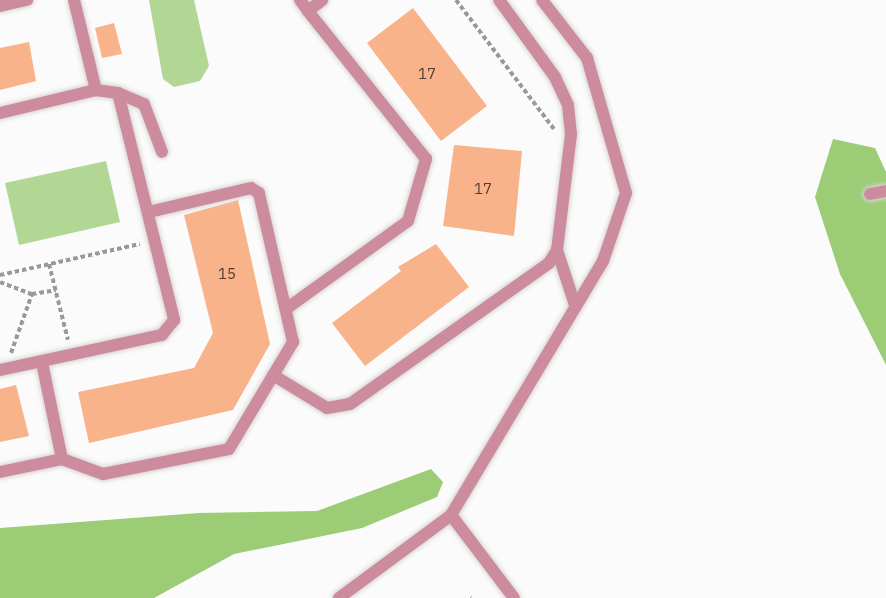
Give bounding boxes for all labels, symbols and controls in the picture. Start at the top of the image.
house number: 17 [418,65,436,83]
house number: 17 [474,180,492,198]
house number: 15 [218,265,236,283]

